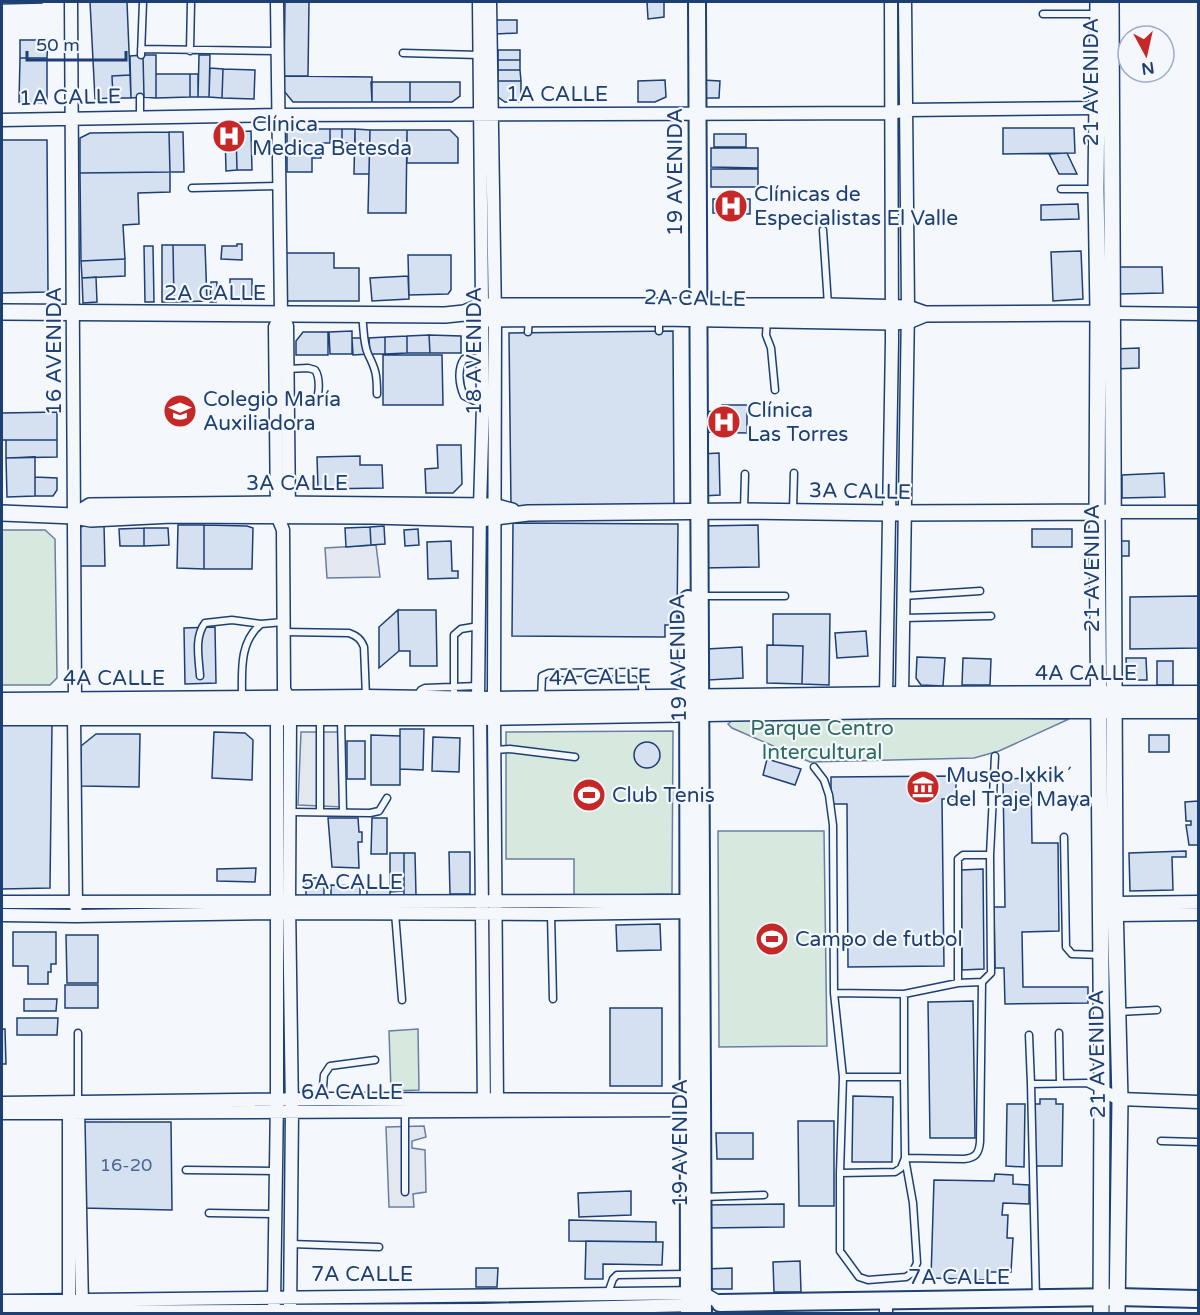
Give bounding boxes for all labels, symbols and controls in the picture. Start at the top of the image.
street label: 21 AVENIDA [1079,18,1104,146]
scale bar [27,24,126,62]
north arrow [1116,24,1176,84]
text: 50 m [36,34,80,56]
text: N [1140,57,1156,79]
street label: 1A CALLE [506,82,608,107]
street label: 1A CALLE [19,84,121,111]
street label: 19 AVENIDA [663,108,688,236]
place label: Clínica Medica Betesda [252,112,412,161]
hospital icon: Clínica Medica Betesda [211,118,247,154]
place label: Clínicas de Especialistas El Valle [754,182,958,231]
hospital icon: Clínicas de Especialistas El Valle [713,188,749,224]
street label: 2A CALLE [164,281,266,306]
street label: 2A CALLE [644,285,746,312]
street label: 16 AVENIDA [42,287,67,415]
street label: 18 AVENIDA [462,287,487,415]
place label: Colegio María Auxiliadora [203,387,341,436]
school or university icon: Colegio María Auxiliadora [162,393,198,429]
place label: Clínica Las Torres [747,398,848,447]
hospital icon: Clínica Las Torres [706,404,742,440]
street label: 3A CALLE [246,471,348,496]
street label: 3A CALLE [809,478,911,505]
street label: 21 AVENIDA [1080,504,1105,632]
street label: 19 AVENIDA [665,594,692,722]
street label: 4A CALLE [1035,661,1137,686]
street label: 4A CALLE [549,664,651,691]
street label: 4A CALLE [63,666,165,691]
park label: Parque Centro Intercultural [750,716,894,765]
place label: Museo Ixkik´ del Traje Maya [946,763,1091,812]
museum icon: Museo Ixkik´ del Traje Maya [905,769,941,805]
sports icon: Club Tenis [571,777,607,813]
place label: Club Tenis [612,783,715,808]
street label: 5A CALLE [301,870,403,895]
sports icon: Campo de futbol [754,921,790,957]
place label: Campo de futbol [795,927,963,952]
street label: 21 AVENIDA [1084,990,1111,1118]
street label: 19 AVENIDA [668,1079,693,1207]
street label: 6A CALLE [301,1080,403,1105]
house number: 16-20 [100,1154,152,1176]
street label: 7A CALLE [311,1262,413,1287]
street label: 7A CALLE [908,1265,1010,1290]

